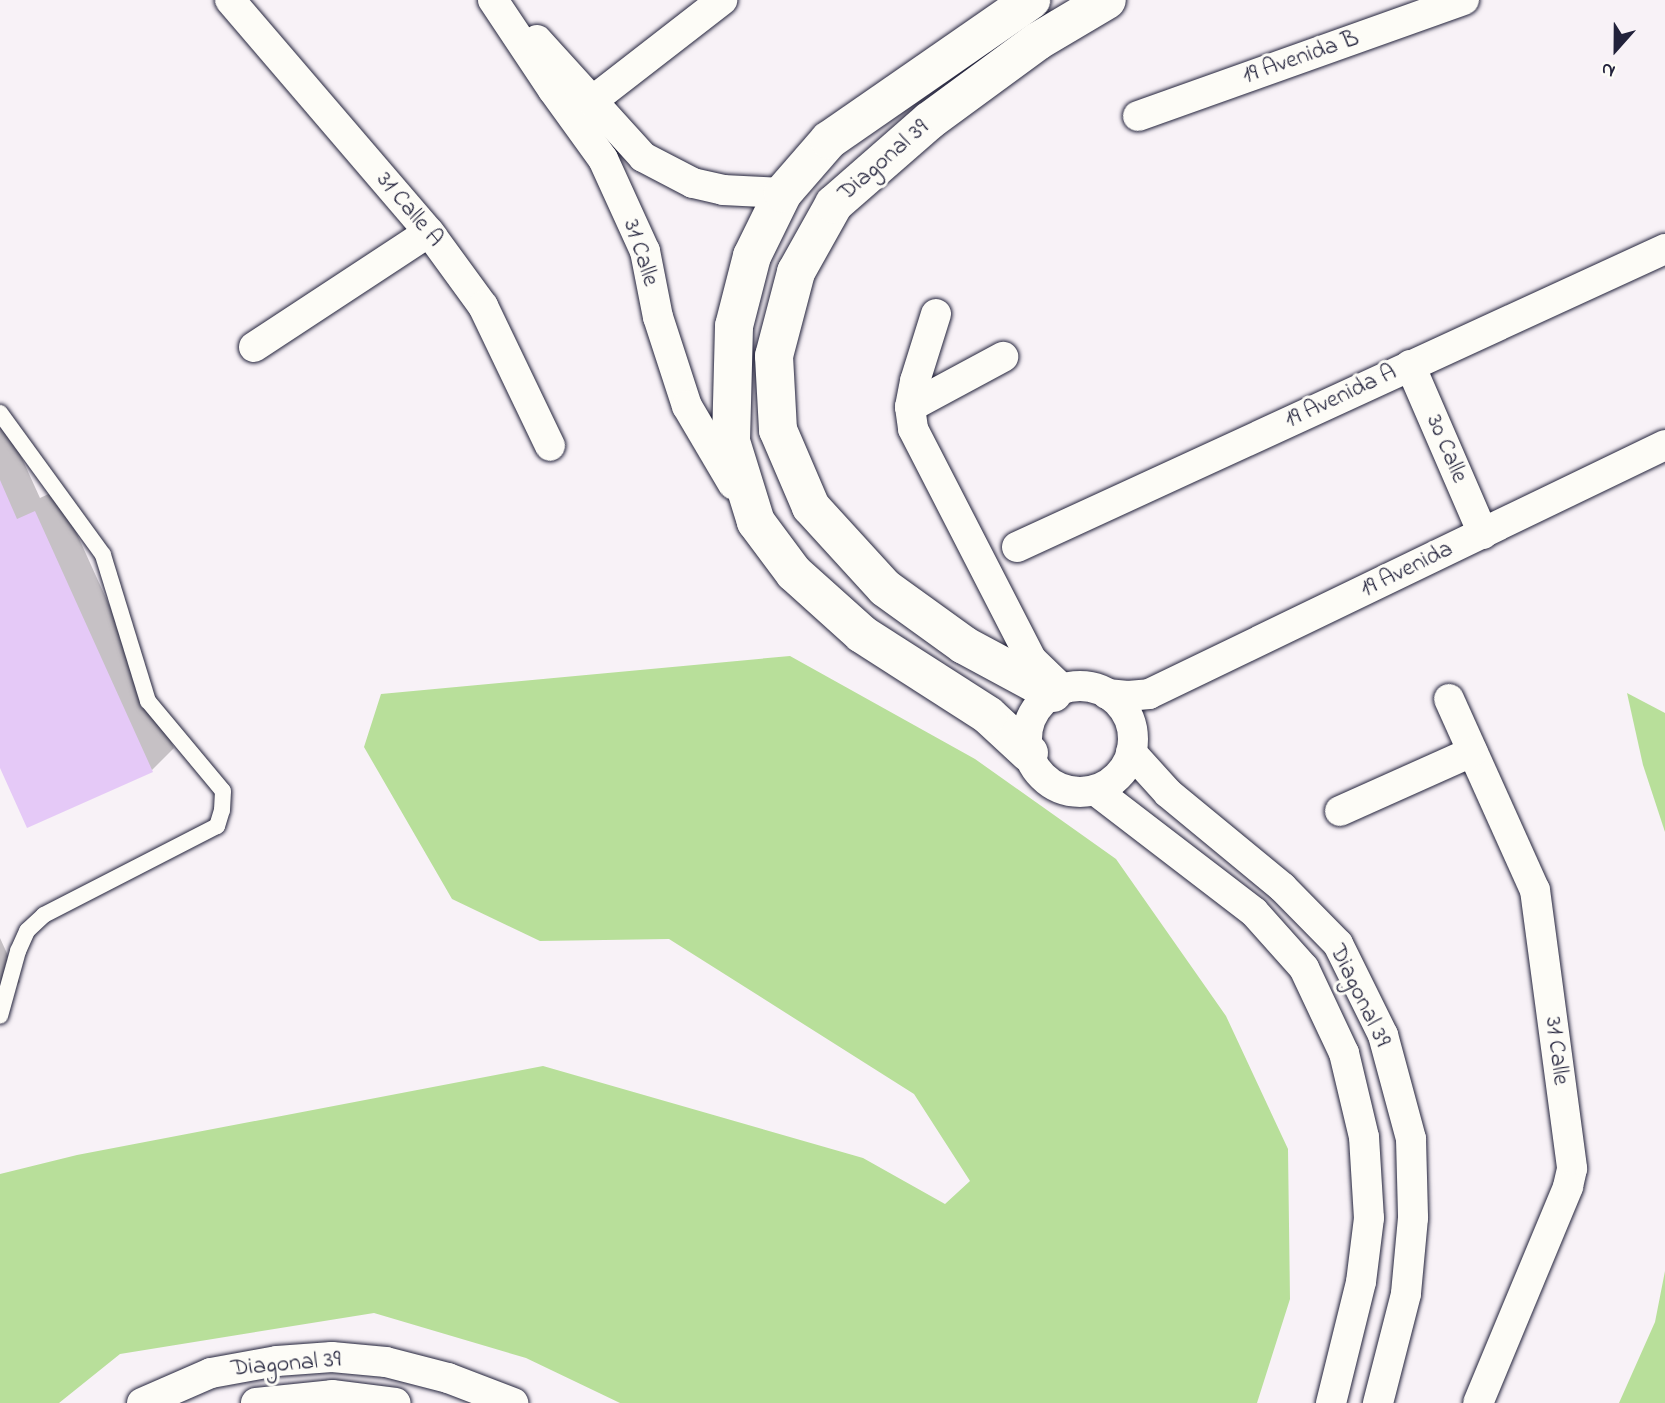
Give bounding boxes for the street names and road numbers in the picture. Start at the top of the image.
street label: 19 Avenida B [1239,25,1363,91]
street label: Diagonal 39 [833,114,935,208]
street label: 31 Calle A [369,167,449,253]
street label: 31 Calle [616,216,664,290]
street label: 19 Avenida A [1281,359,1401,435]
street label: 30 Calle [1419,411,1473,487]
street label: 19 Avenida [1356,535,1458,605]
street label: Diagonal 39 [1322,940,1396,1052]
street label: 31 Calle [1538,1015,1574,1087]
street label: Diagonal 39 [230,1346,342,1384]

